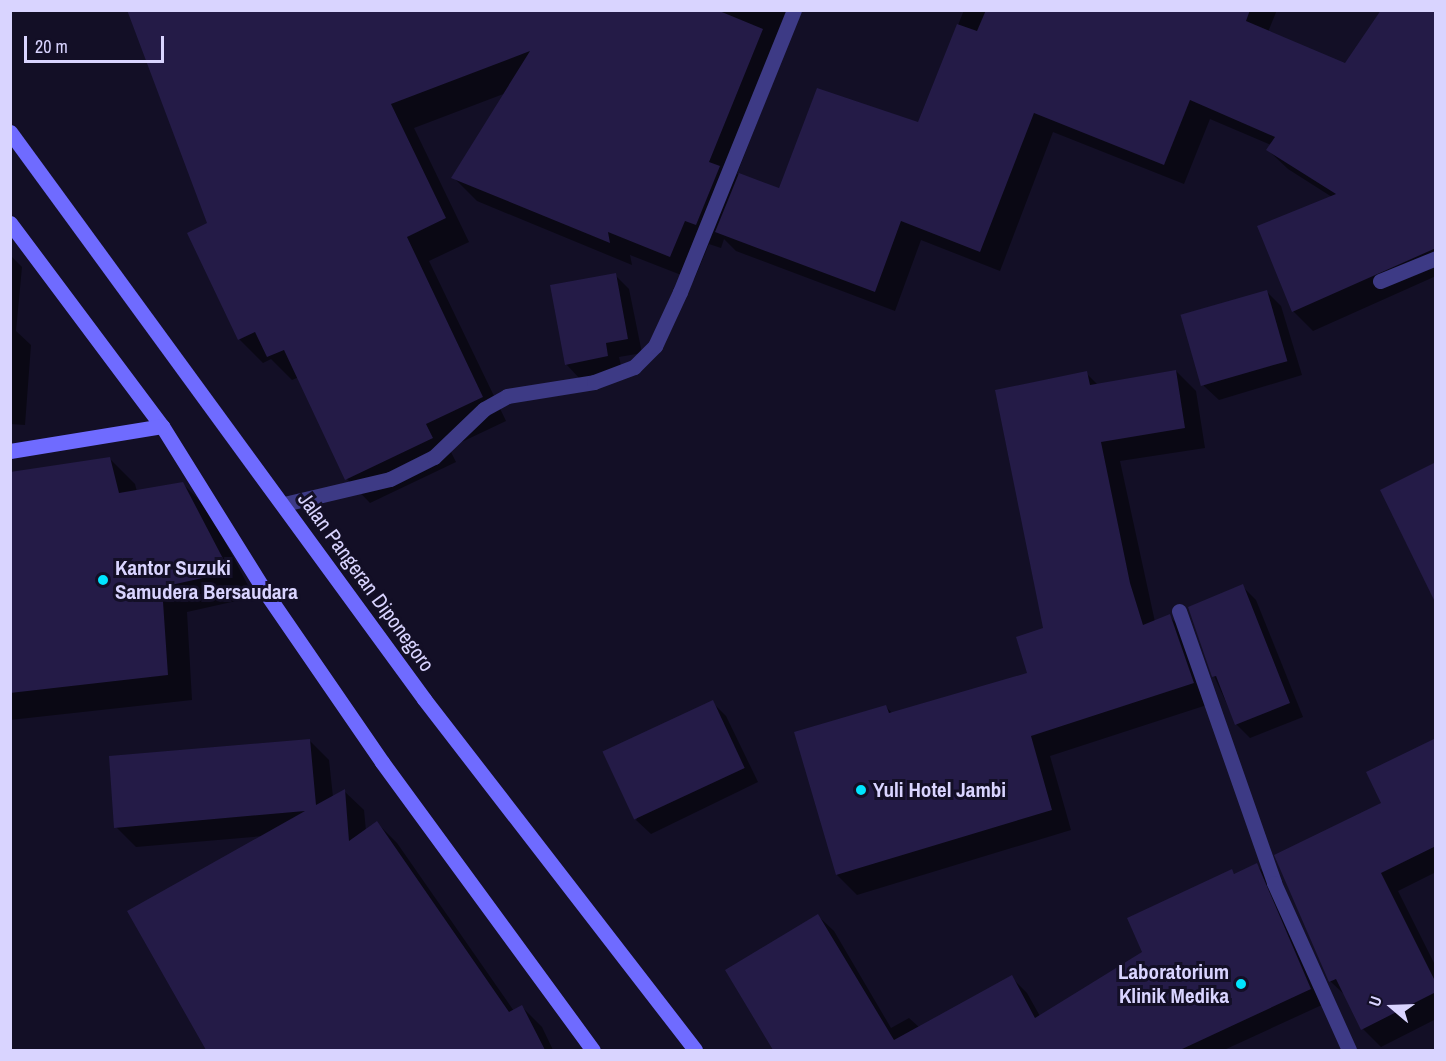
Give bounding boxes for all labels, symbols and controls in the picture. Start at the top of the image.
scale bar [27,24,166,62]
text: 20 m [35,34,68,59]
street label: Jalan Pangeran Diponegoro [293,487,439,677]
place label: Kantor Suzuki Samudera Bersaudara [115,555,298,605]
marker: Kantor Suzuki Samudera Bersaudara [96,573,110,587]
place label: Yuli Hotel Jambi [873,777,1006,803]
marker: Yuli Hotel Jambi [854,783,868,797]
place label: Laboratorium Klinik Medika [1118,959,1229,1009]
marker: Laboratorium Klinik Medika [1234,977,1248,991]
north arrow [1362,977,1422,1037]
text: U [1363,993,1387,1009]

